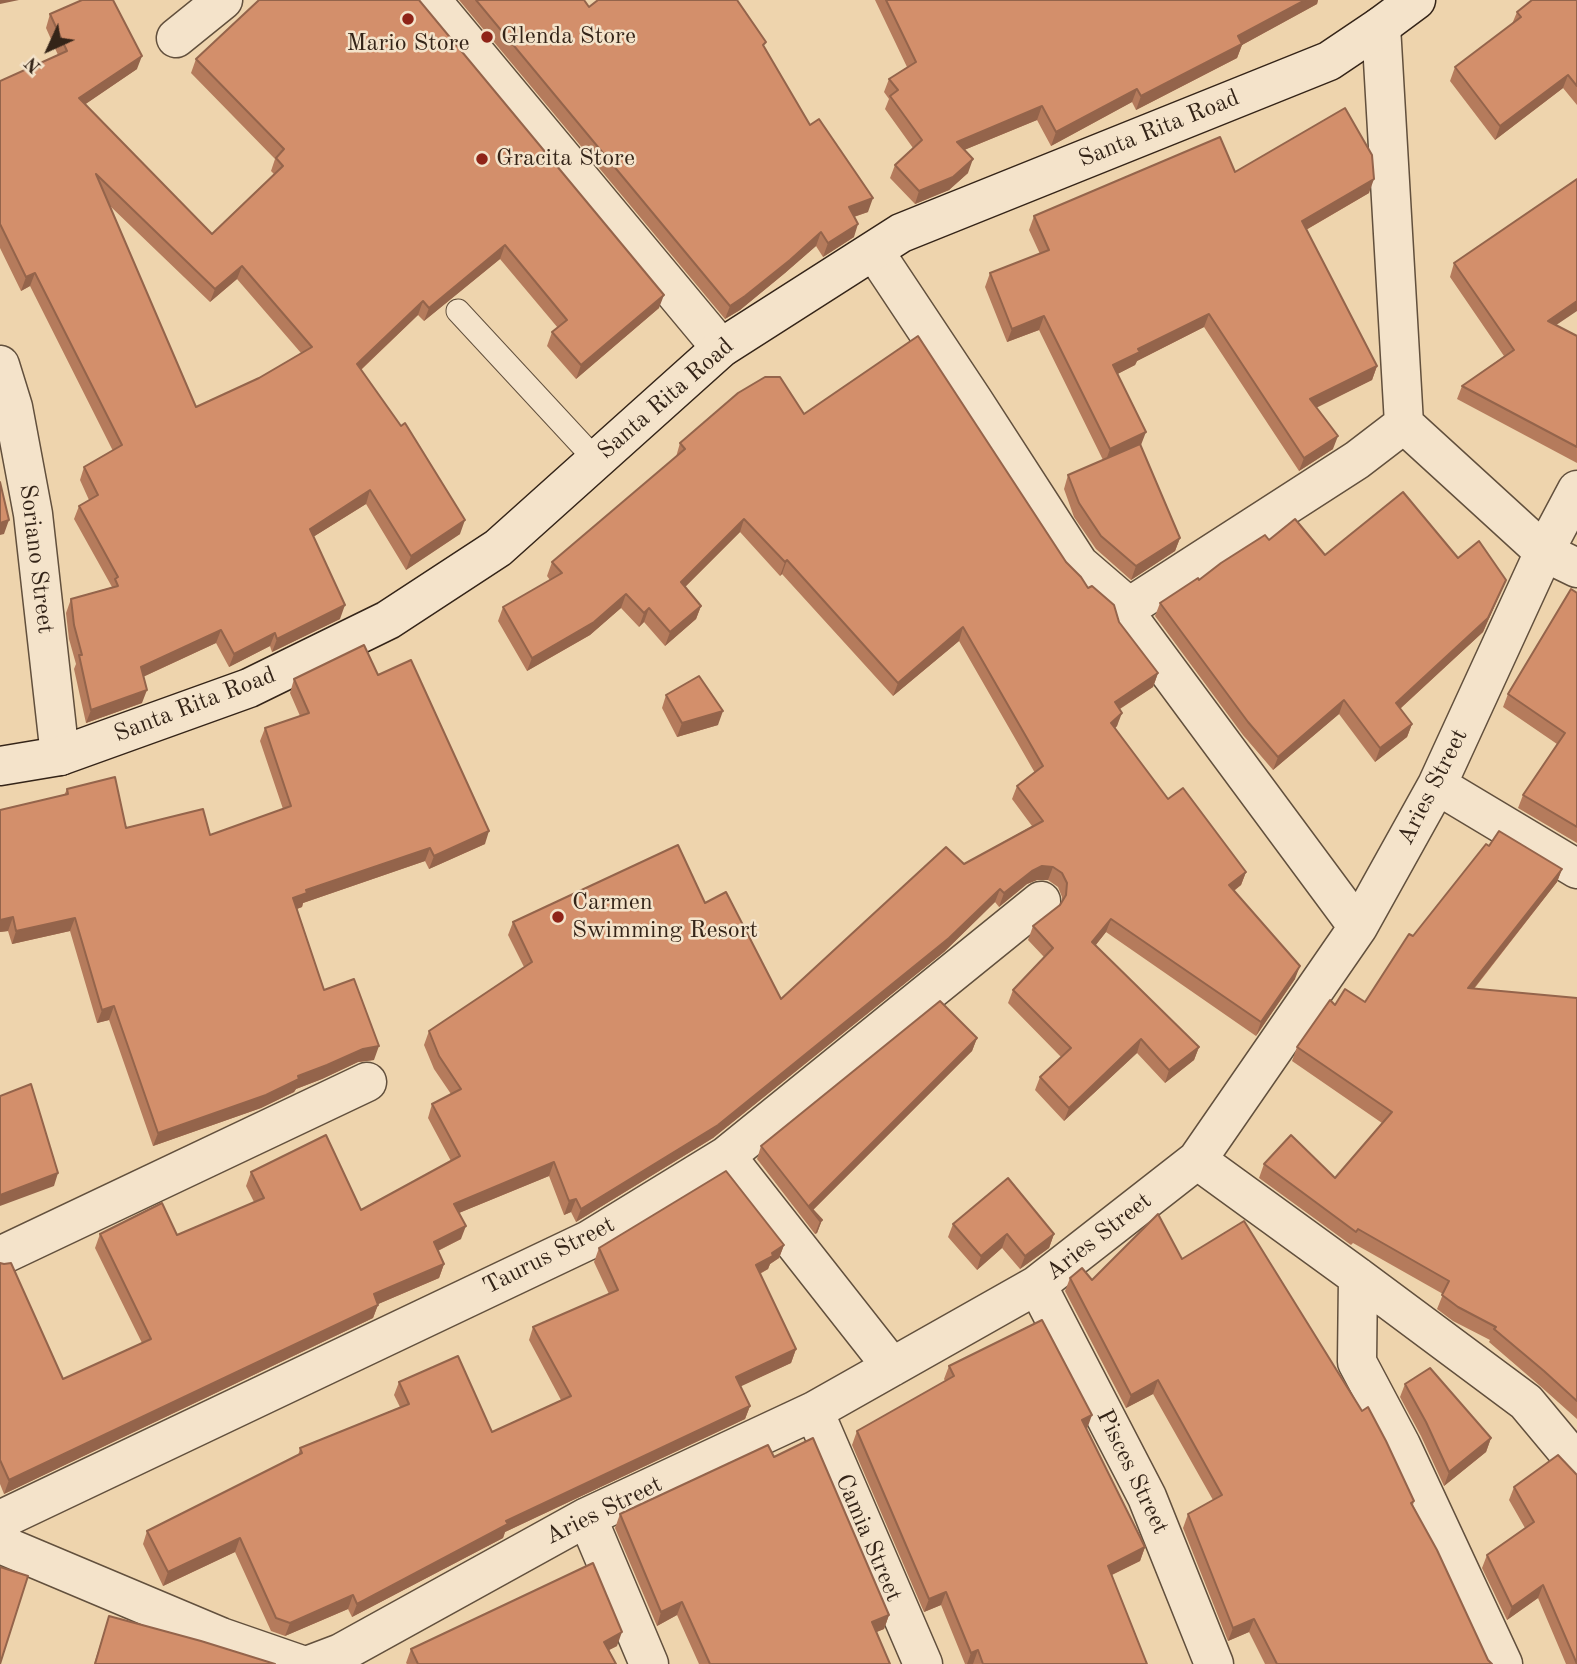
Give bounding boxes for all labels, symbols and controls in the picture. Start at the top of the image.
marker: Mario Store [400,11,416,27]
north arrow [14,14,84,84]
place label: Glenda Store [501,23,636,51]
marker: Glenda Store [479,29,495,45]
place label: Mario Store [347,30,469,58]
text: N [22,52,46,76]
street label: Santa Rita Road [1074,84,1244,174]
place label: Gracita Store [496,145,635,173]
marker: Gracita Store [474,151,490,167]
street label: Santa Rita Road [592,332,740,466]
street label: Soriano Street [13,483,59,635]
street label: Santa Rita Road [110,661,280,749]
street label: Aries Street [1391,724,1475,850]
place label: Carmen Swimming Resort [572,889,758,945]
marker: Carmen Swimming Resort [550,909,566,925]
street label: Aries Street [1040,1187,1158,1287]
street label: Taurus Street [478,1210,620,1302]
street label: Pisces Street [1089,1405,1175,1539]
street label: Aries Street [541,1470,667,1552]
street label: Camia Street [828,1470,908,1606]

